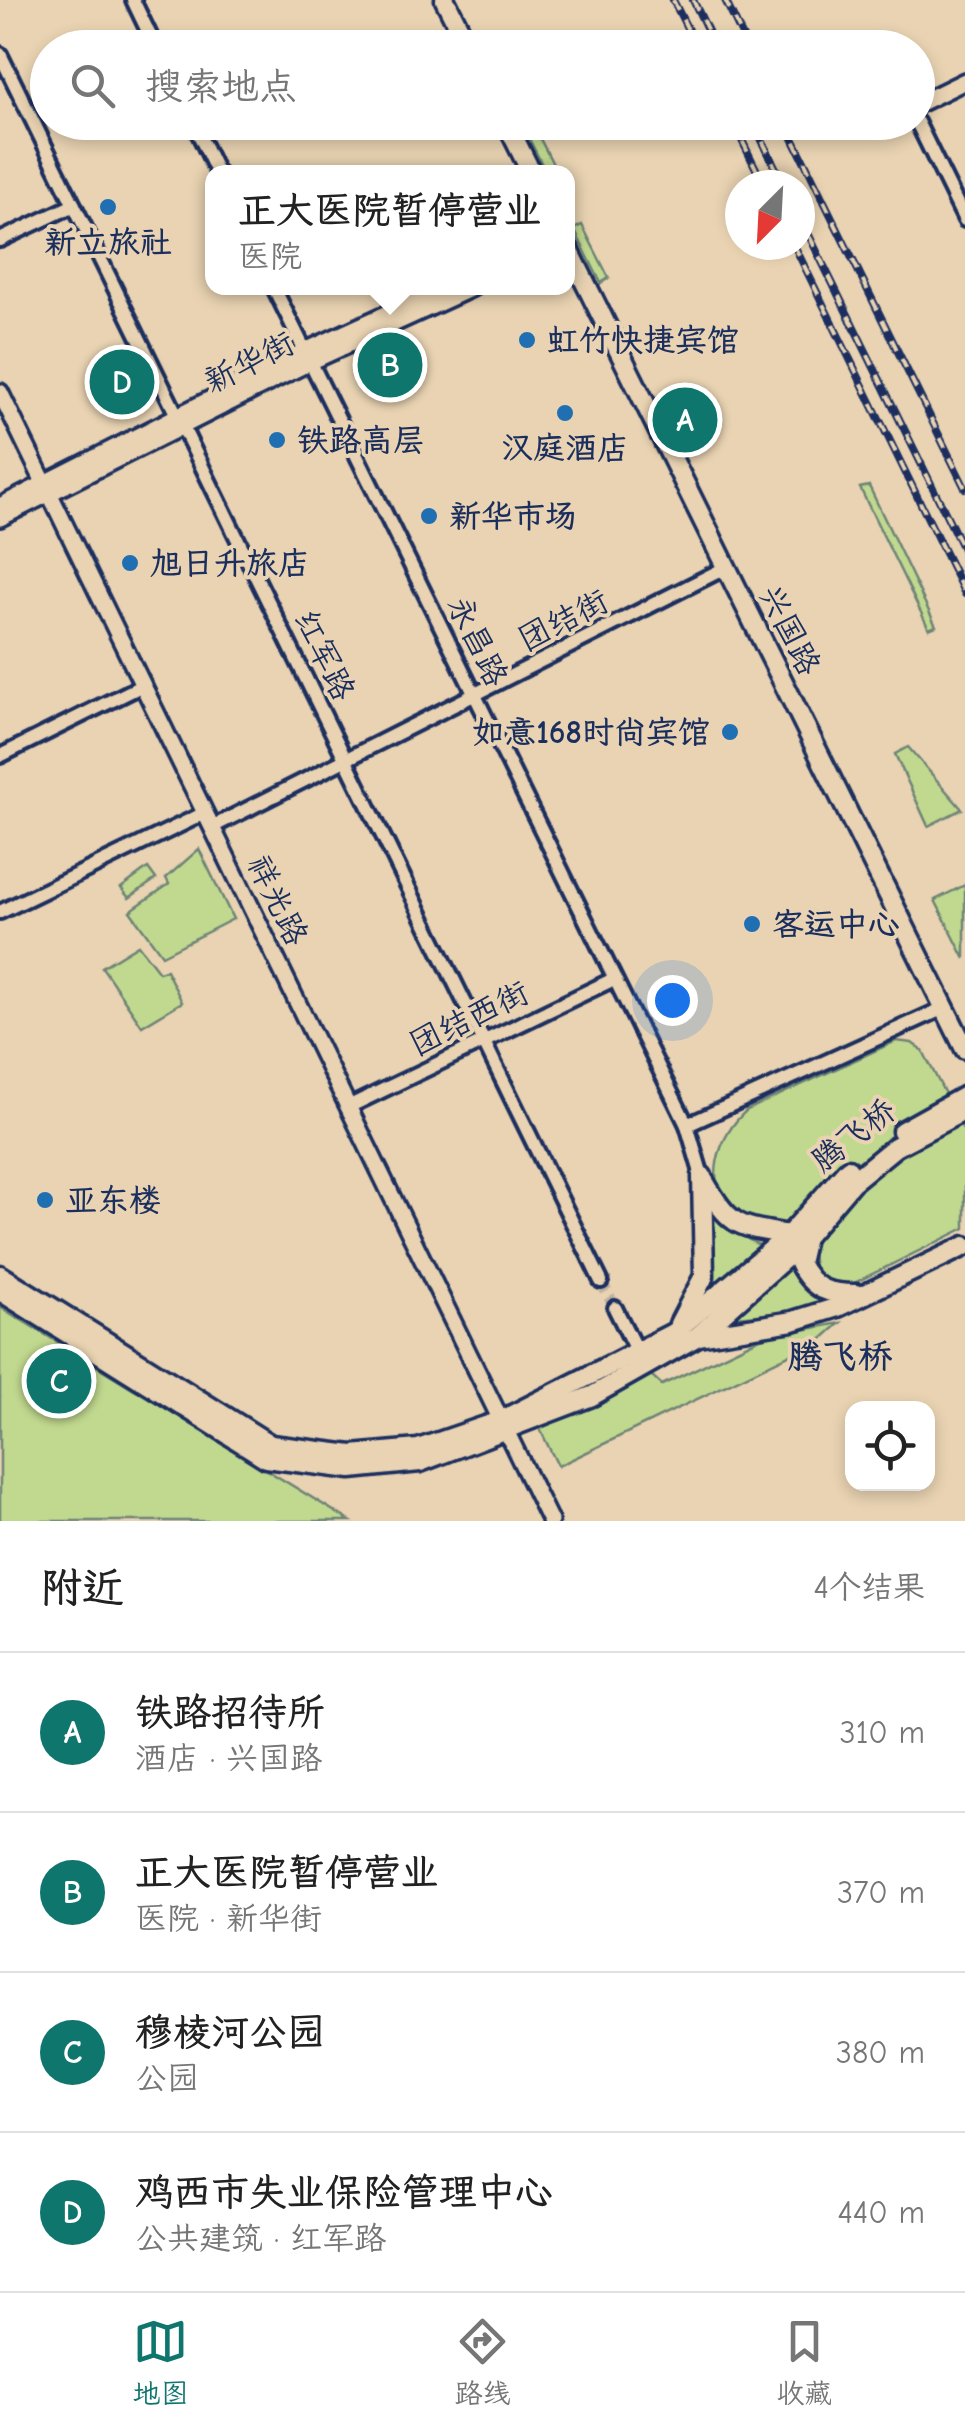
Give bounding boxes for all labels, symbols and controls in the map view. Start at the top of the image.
search box [30,30,935,140]
icon: search [65,58,120,113]
text: 搜索地点 [145,65,297,109]
popup [205,165,575,295]
north arrow [725,170,815,260]
text: 正大医院暂停营业 [238,189,542,233]
marker: 新立旅社 [97,196,119,218]
place label: 新立旅社 [44,224,172,261]
text: 医院 [238,238,302,275]
place label: 虹竹快捷宾馆 [547,322,739,359]
street label: 新华街 [198,324,300,401]
pin: B [358,328,422,402]
marker: 虹竹快捷宾馆 [516,329,538,351]
pin: D [90,344,154,420]
pin: A [652,382,718,458]
marker: 汉庭酒店 [554,402,576,424]
place label: 铁路高层 [297,422,425,459]
marker: 铁路高层 [266,429,288,451]
place label: 汉庭酒店 [501,430,629,467]
place label: 新华市场 [449,498,577,535]
marker: 新华市场 [418,505,440,527]
place label: 旭日升旅店 [150,545,310,582]
marker: 旭日升旅店 [119,552,141,574]
street label: 兴国路 [751,579,828,681]
street label: 团结街 [512,582,614,659]
street label: 永昌路 [440,590,515,692]
street label: 红军路 [287,604,362,706]
place label: 如意168时尚宾馆 [472,714,710,751]
marker: 如意168时尚宾馆 [719,721,741,743]
street label: 祥光路 [240,849,315,951]
place label: 客运中心 [772,906,900,943]
marker: 客运中心 [741,913,763,935]
street label: 团结西街 [404,974,535,1063]
your location [647,975,698,1026]
street label: 腾飞桥 [804,1091,903,1180]
place label: 亚东楼 [65,1182,161,1219]
marker: 亚东楼 [34,1189,56,1211]
district label: 腾飞桥 [787,1336,893,1377]
pin: C [27,1344,92,1418]
map controls [845,1401,935,1491]
button: locate [845,1401,935,1491]
text: 附近 [40,1564,124,1613]
text: 4个结果 [814,1569,925,1606]
text: 铁路招待所 [135,1691,325,1735]
text: A [64,1714,81,1751]
text: 310 m [839,1714,925,1751]
text: 酒店 · 兴国路 [135,1740,322,1777]
text: 正大医院暂停营业 [135,1851,439,1895]
text: B [63,1874,82,1911]
text: 370 m [837,1874,925,1911]
text: 医院 · 新华街 [135,1900,322,1937]
text: 穆棱河公园 [135,2011,325,2055]
text: C [63,2034,82,2071]
text: 380 m [836,2034,925,2071]
text: 公园 [135,2060,199,2097]
text: 鸡西市失业保险管理中心 [135,2171,553,2215]
text: D [63,2194,82,2231]
text: 440 m [837,2194,925,2231]
text: 公共建筑 · 红军路 [135,2220,386,2257]
tab: 地图 [133,2314,189,2411]
tab: 路线 [454,2314,510,2411]
tab: 收藏 [776,2314,832,2411]

